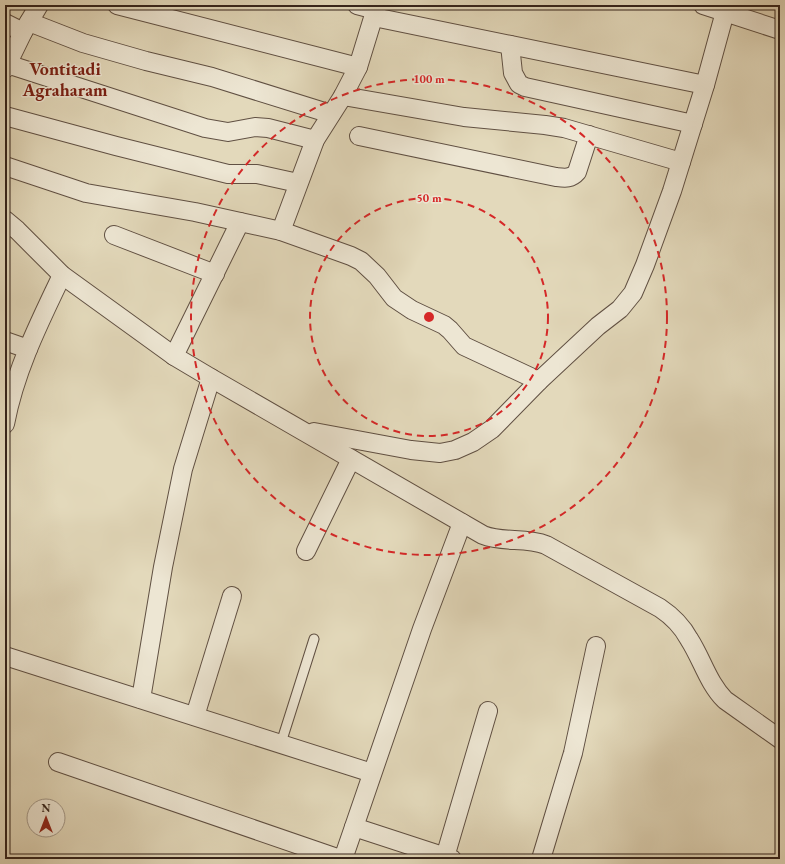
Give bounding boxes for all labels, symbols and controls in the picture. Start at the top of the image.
district label: Vontitadi Agraharam [21,57,108,101]
text: 100 m [413,71,445,87]
text: 50 m [416,190,442,206]
centre of rings [422,310,436,324]
north arrow [26,798,66,838]
text: N [42,801,51,815]

